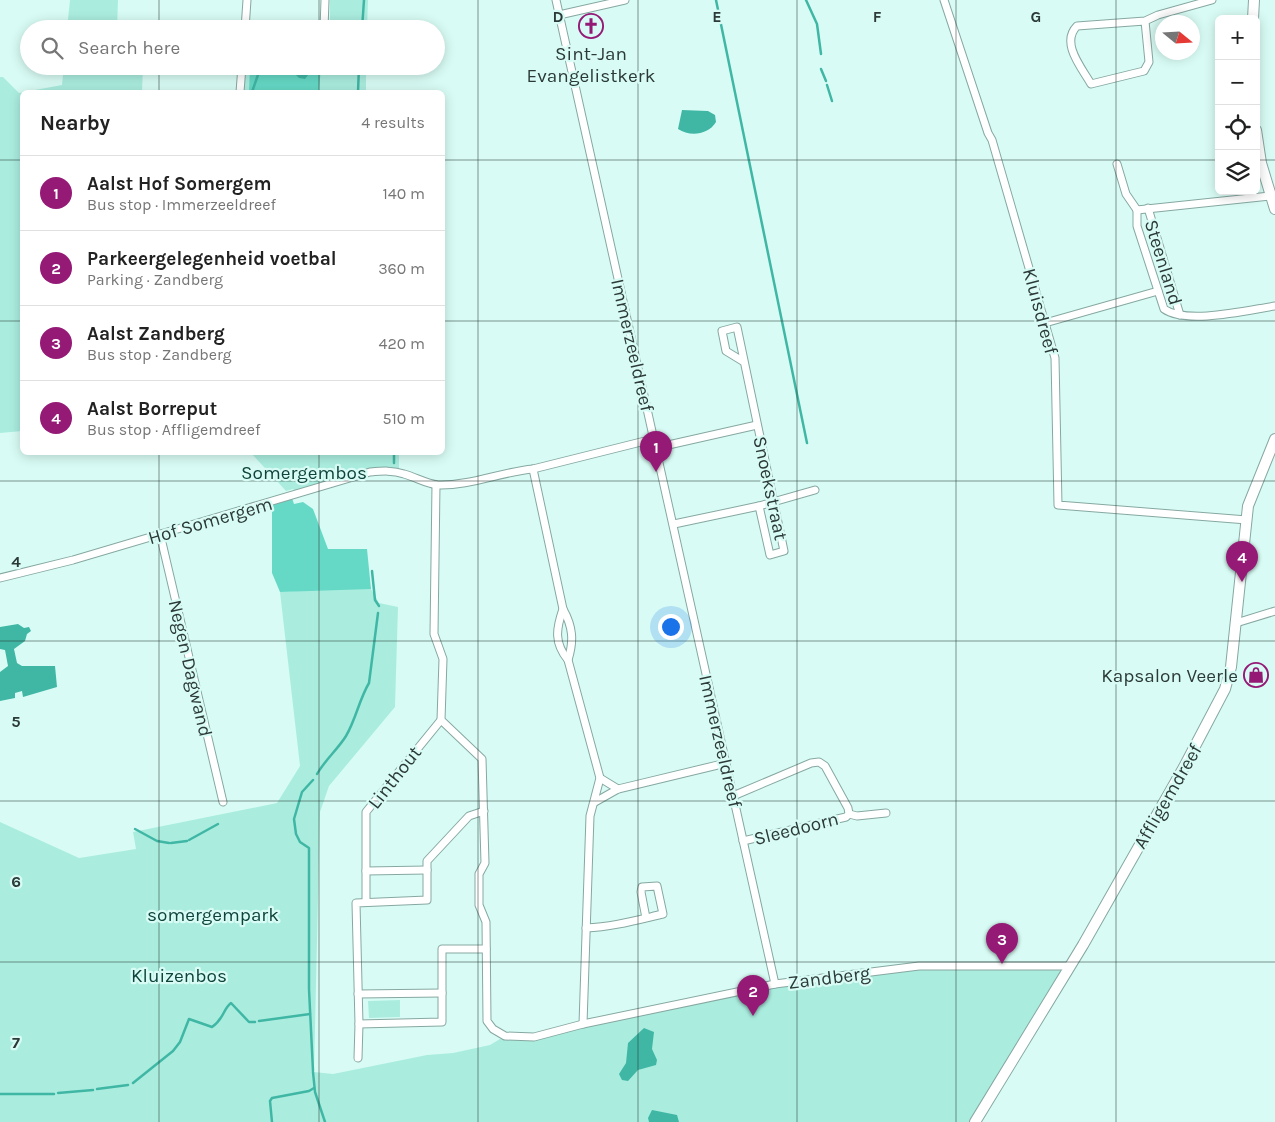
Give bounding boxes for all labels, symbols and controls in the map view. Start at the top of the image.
text: D [553,7,564,26]
text: E [712,7,722,26]
text: F [873,7,882,26]
text: G [1031,7,1041,26]
church icon: Sint-Jan Evangelistkerk [578,13,604,39]
north arrow [1155,15,1200,60]
map controls [1215,15,1260,195]
button: + [1215,15,1260,60]
search box [20,20,445,75]
icon: search [38,34,66,62]
text: Search here [78,37,180,59]
place label: Sint-Jan Evangelistkerk [527,43,656,87]
button: − [1215,60,1260,105]
button: locate [1215,105,1260,150]
text: Nearby [40,111,110,135]
text: 4 results [361,113,425,132]
button: layers [1215,150,1260,195]
text: Aalst Hof Somergem [87,173,272,195]
text: 1 [53,184,59,203]
text: 140 m [383,184,425,203]
text: Bus stop · Immerzeeldreef [87,195,276,214]
street label: Steenland [1140,217,1186,308]
text: Parkeergelegenheid voetbal [87,248,337,270]
text: 2 [51,259,61,278]
text: 360 m [378,259,425,278]
street label: Kluisdreef [1018,266,1062,357]
text: Parking · Zandberg [87,270,223,289]
street label: Immerzeeldreef [606,277,658,414]
text: Aalst Zandberg [87,323,225,345]
text: 3 [51,334,61,353]
text: 420 m [379,334,425,353]
text: Bus stop · Zandberg [87,345,231,364]
text: Aalst Borreput [87,398,217,420]
text: 4 [51,409,61,428]
text: 510 m [382,409,425,428]
text: Bus stop · Affligemdreef [87,420,260,439]
pin: 1 [640,431,672,472]
street label: Snoekstraat [748,434,792,542]
park label: Somergembos [241,462,367,484]
street label: Hof Somergem [146,493,275,549]
pin: 4 [1226,541,1258,582]
text: 4 [11,552,21,571]
street label: Negen Dagwand [164,598,216,739]
your location [658,614,684,640]
shop icon: Kapsalon Veerle [1243,662,1269,688]
place label: Kapsalon Veerle [1101,665,1238,687]
street label: Immerzeeldreef [694,673,746,810]
text: 5 [11,712,21,731]
street label: Affligemdreef [1129,740,1207,853]
street label: Linthout [363,742,426,813]
street label: Sleedoorn [752,808,841,850]
text: 6 [11,872,21,891]
park label: somergempark [147,904,279,926]
pin: 3 [986,923,1018,964]
street label: Zandberg [787,962,872,994]
park label: Kluizenbos [131,965,227,987]
pin: 2 [737,975,769,1016]
text: 7 [12,1033,20,1052]

